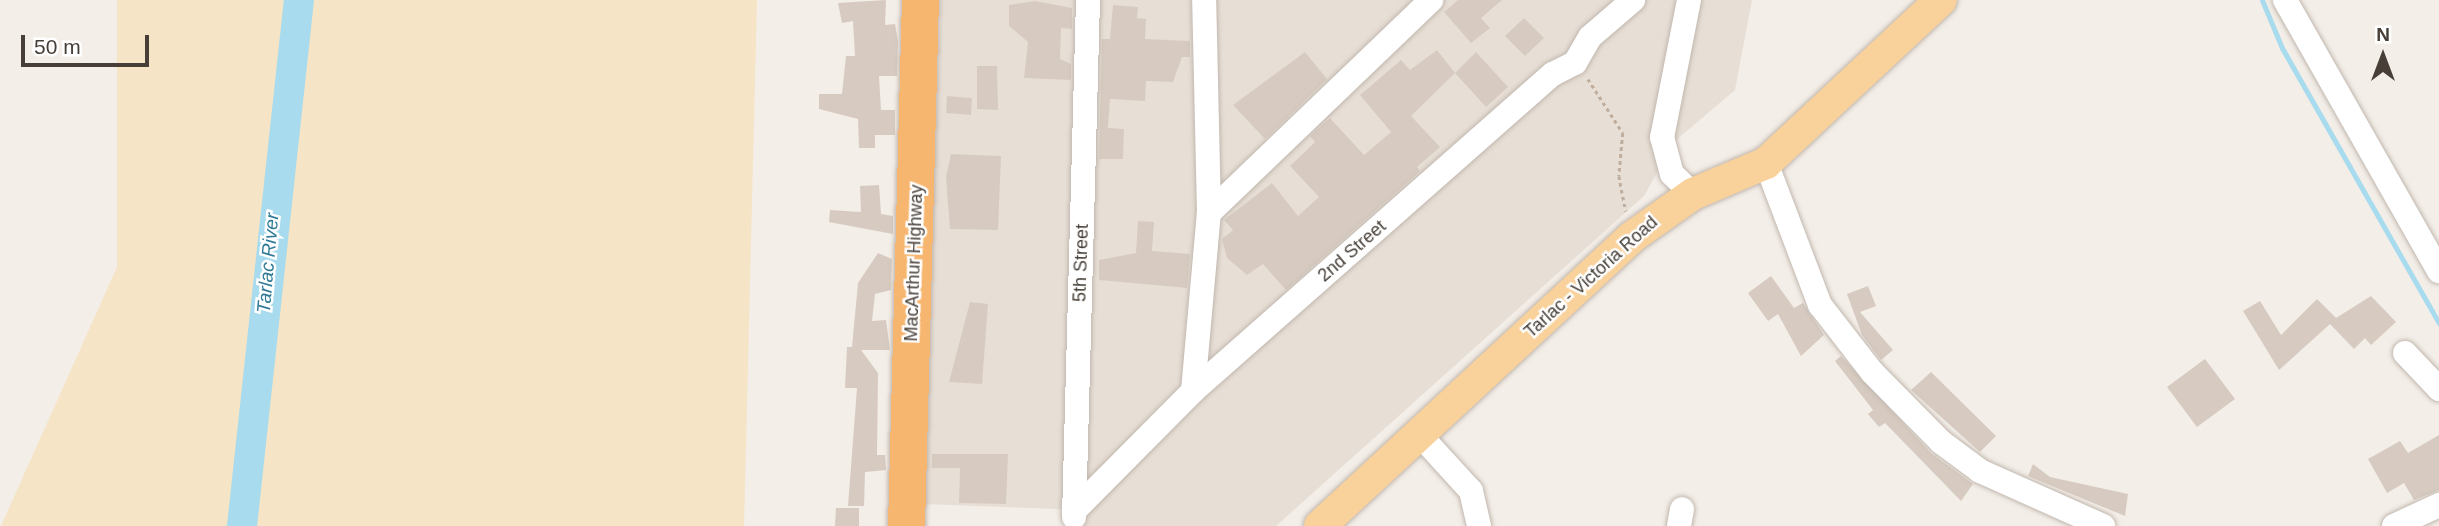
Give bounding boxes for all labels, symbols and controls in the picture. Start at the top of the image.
scale bar [24,21,152,65]
north arrow [2348,21,2418,91]
text: N [2376,24,2390,45]
text: 50 m [34,35,81,58]
street label: MacArthur Highway [900,184,928,342]
water label: Tarlac River [252,212,284,314]
street label: Tarlac - Victoria Road [1520,212,1662,342]
street label: 2nd Street [1314,216,1390,286]
street label: 5th Street [1069,224,1093,302]

